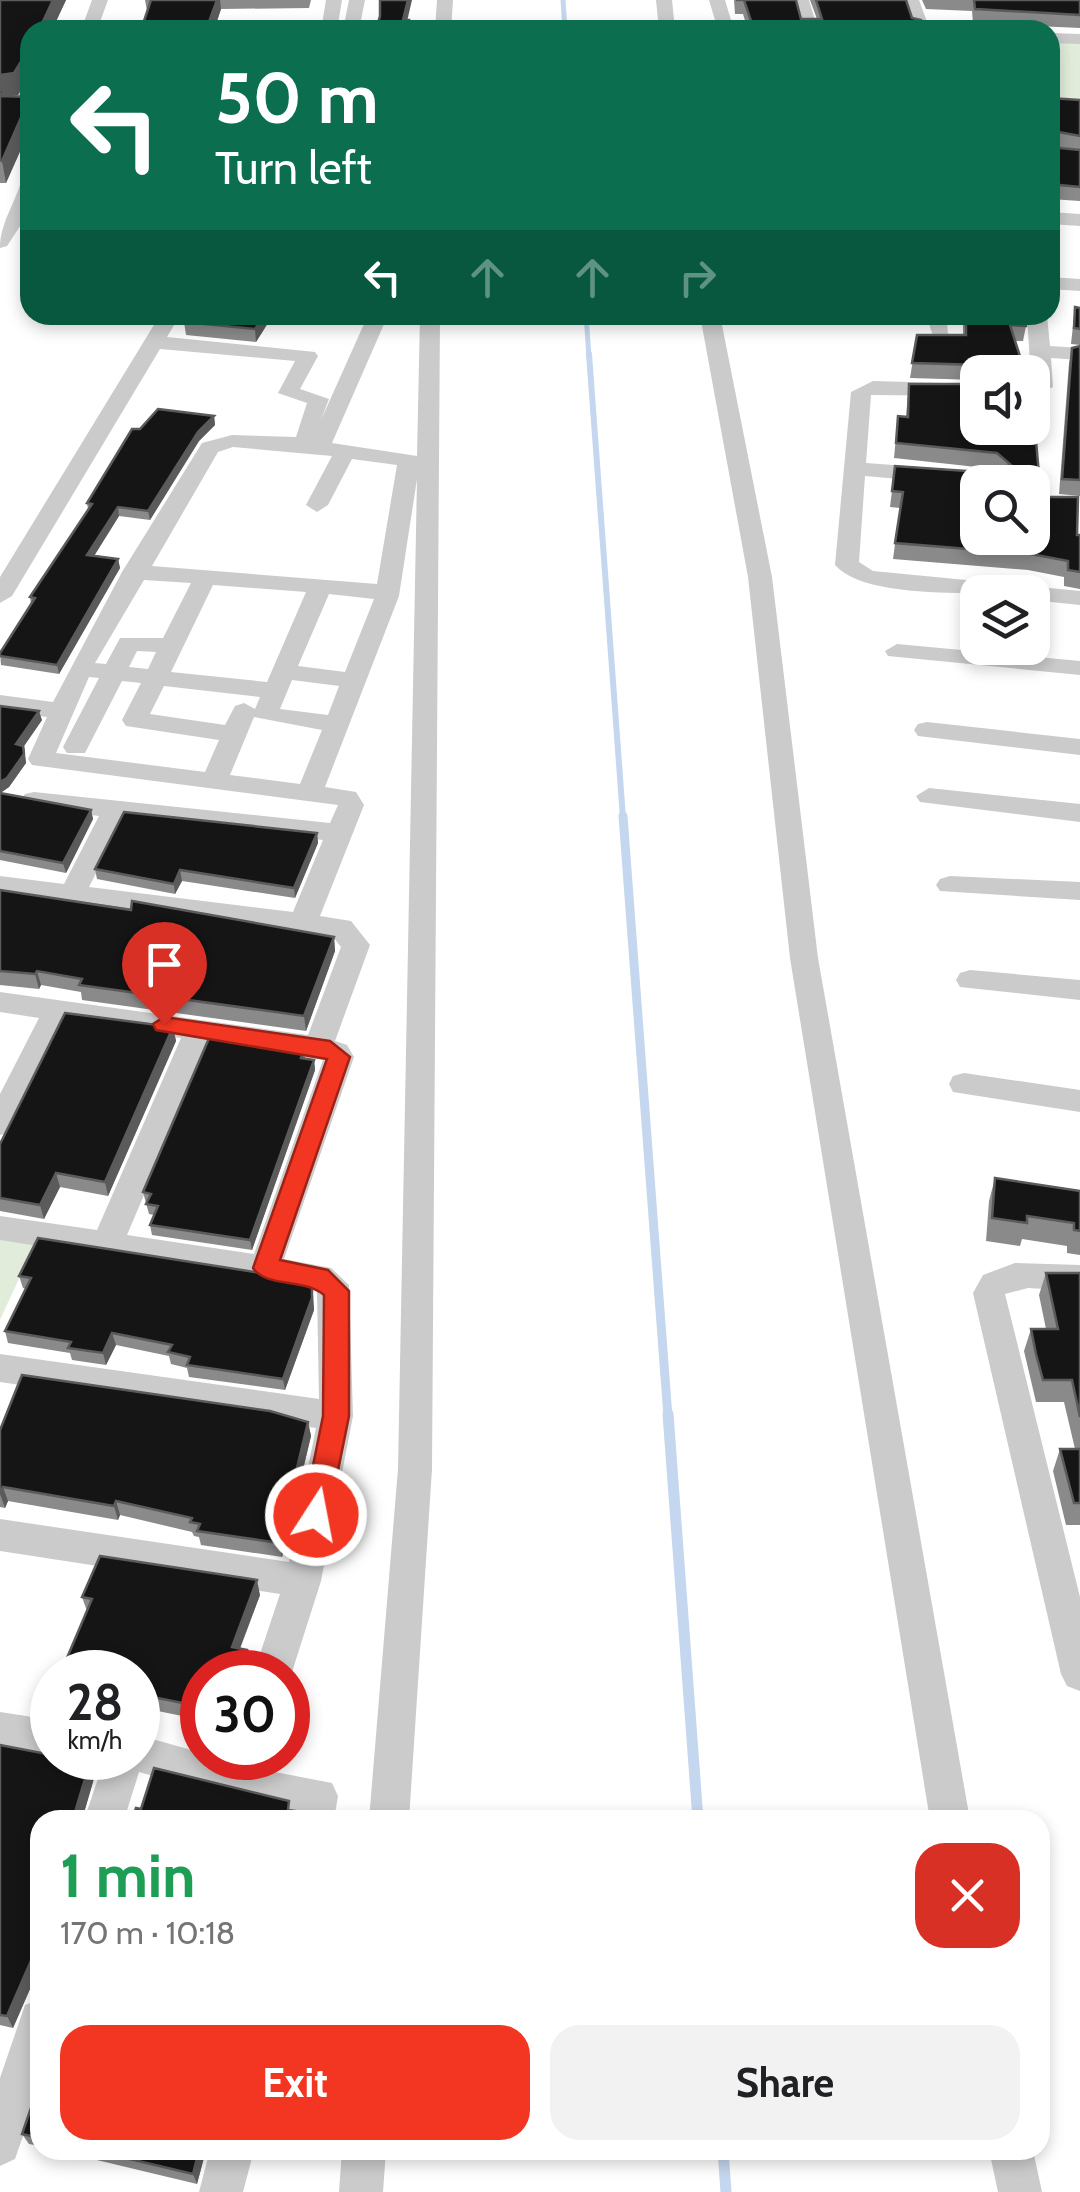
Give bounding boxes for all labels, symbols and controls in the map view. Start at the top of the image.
text: 50 m [215,55,379,141]
icon: left [50,60,180,190]
text: Turn left [215,141,372,195]
icon: left [355,250,410,305]
icon: ahead [460,250,515,305]
icon: ahead [565,250,620,305]
icon: right [670,250,725,305]
map controls [960,355,1050,665]
button: sound [960,355,1050,445]
button: search [960,465,1050,555]
button: layers [960,575,1050,665]
pin [122,922,207,1025]
icon: arrive [137,937,192,992]
position arrow [264,1463,368,1567]
speed limit sign: 30 [180,1650,310,1780]
text: 28 [67,1672,123,1733]
text: km/h [68,1725,122,1755]
text: 1 min [60,1839,195,1912]
button: close [915,1843,1020,1948]
text: 170 m · 10:18 [60,1913,235,1952]
button: Exit [60,2025,530,2140]
button: Share [550,2025,1020,2140]

